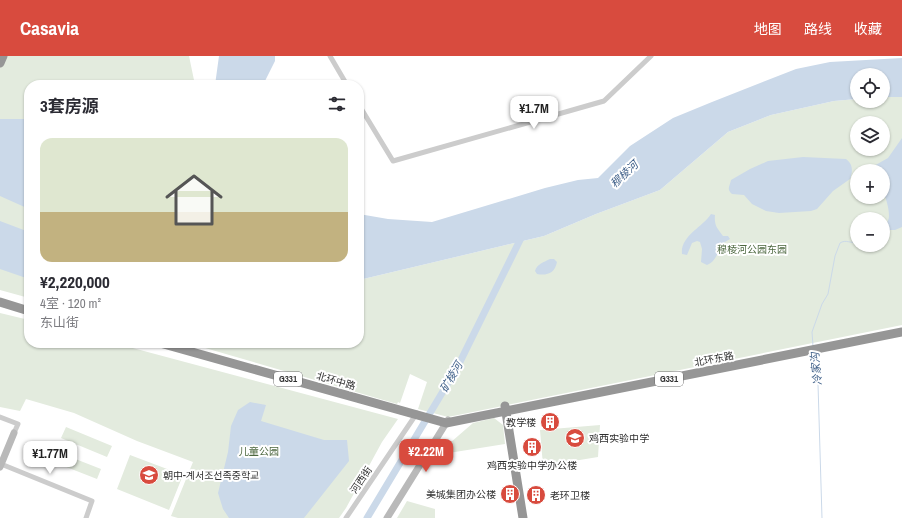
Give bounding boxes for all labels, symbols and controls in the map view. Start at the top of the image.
text: Casavia [20,15,79,41]
text: 地图 [754,20,782,38]
text: 路线 [804,20,832,38]
text: 收藏 [854,20,882,38]
map controls [850,68,890,252]
button: locate [850,68,890,108]
icon: filters [326,93,348,115]
text: 3套房源 [40,94,99,117]
pin: ¥1.7M [506,96,562,130]
text: ¥1.7M [519,100,549,117]
button: layers [850,116,890,156]
water label: 穆棱河 [607,156,642,190]
icon: home [158,164,230,236]
button: + [850,164,890,204]
button: − [850,212,890,252]
park label: 穆棱河公园东园 [717,243,787,256]
text: ¥2,220,000 [40,270,110,293]
text: 4室 · 120 m² [40,295,101,312]
text: 东山街 [40,314,79,331]
street label: 北环东路 [693,349,735,369]
water label: 冷家沟 [807,351,825,386]
water label: 矿棱河 [437,357,466,395]
street label: 北环中路 [315,369,357,393]
road number: G331 [274,372,302,386]
road number: G331 [655,372,683,386]
building icon: 教学楼 [539,411,561,433]
place label: 教学楼 [506,416,536,429]
school or university icon: 鸡西实验中学 [564,427,586,449]
place label: 鸡西实验中学 [589,432,649,445]
building icon: 鸡西实验中学办公楼 [521,436,543,458]
pin: ¥2.22M [393,439,459,473]
pin: ¥1.77M [17,441,83,475]
text: ¥2.22M [408,443,444,460]
text: ¥1.77M [32,445,68,462]
park label: 儿童公园 [239,445,279,458]
place label: 鸡西实验中学办公楼 [487,459,577,472]
school or university icon: 朝中-계서조선족중학교 [138,464,160,486]
street label: 河西街 [347,464,375,496]
place label: 朝中-계서조선족중학교 [163,469,259,482]
building icon: 美城集团办公楼 [499,483,521,505]
building icon: 老环卫楼 [525,484,547,506]
place label: 美城集团办公楼 [426,488,496,501]
place label: 老环卫楼 [550,489,590,502]

